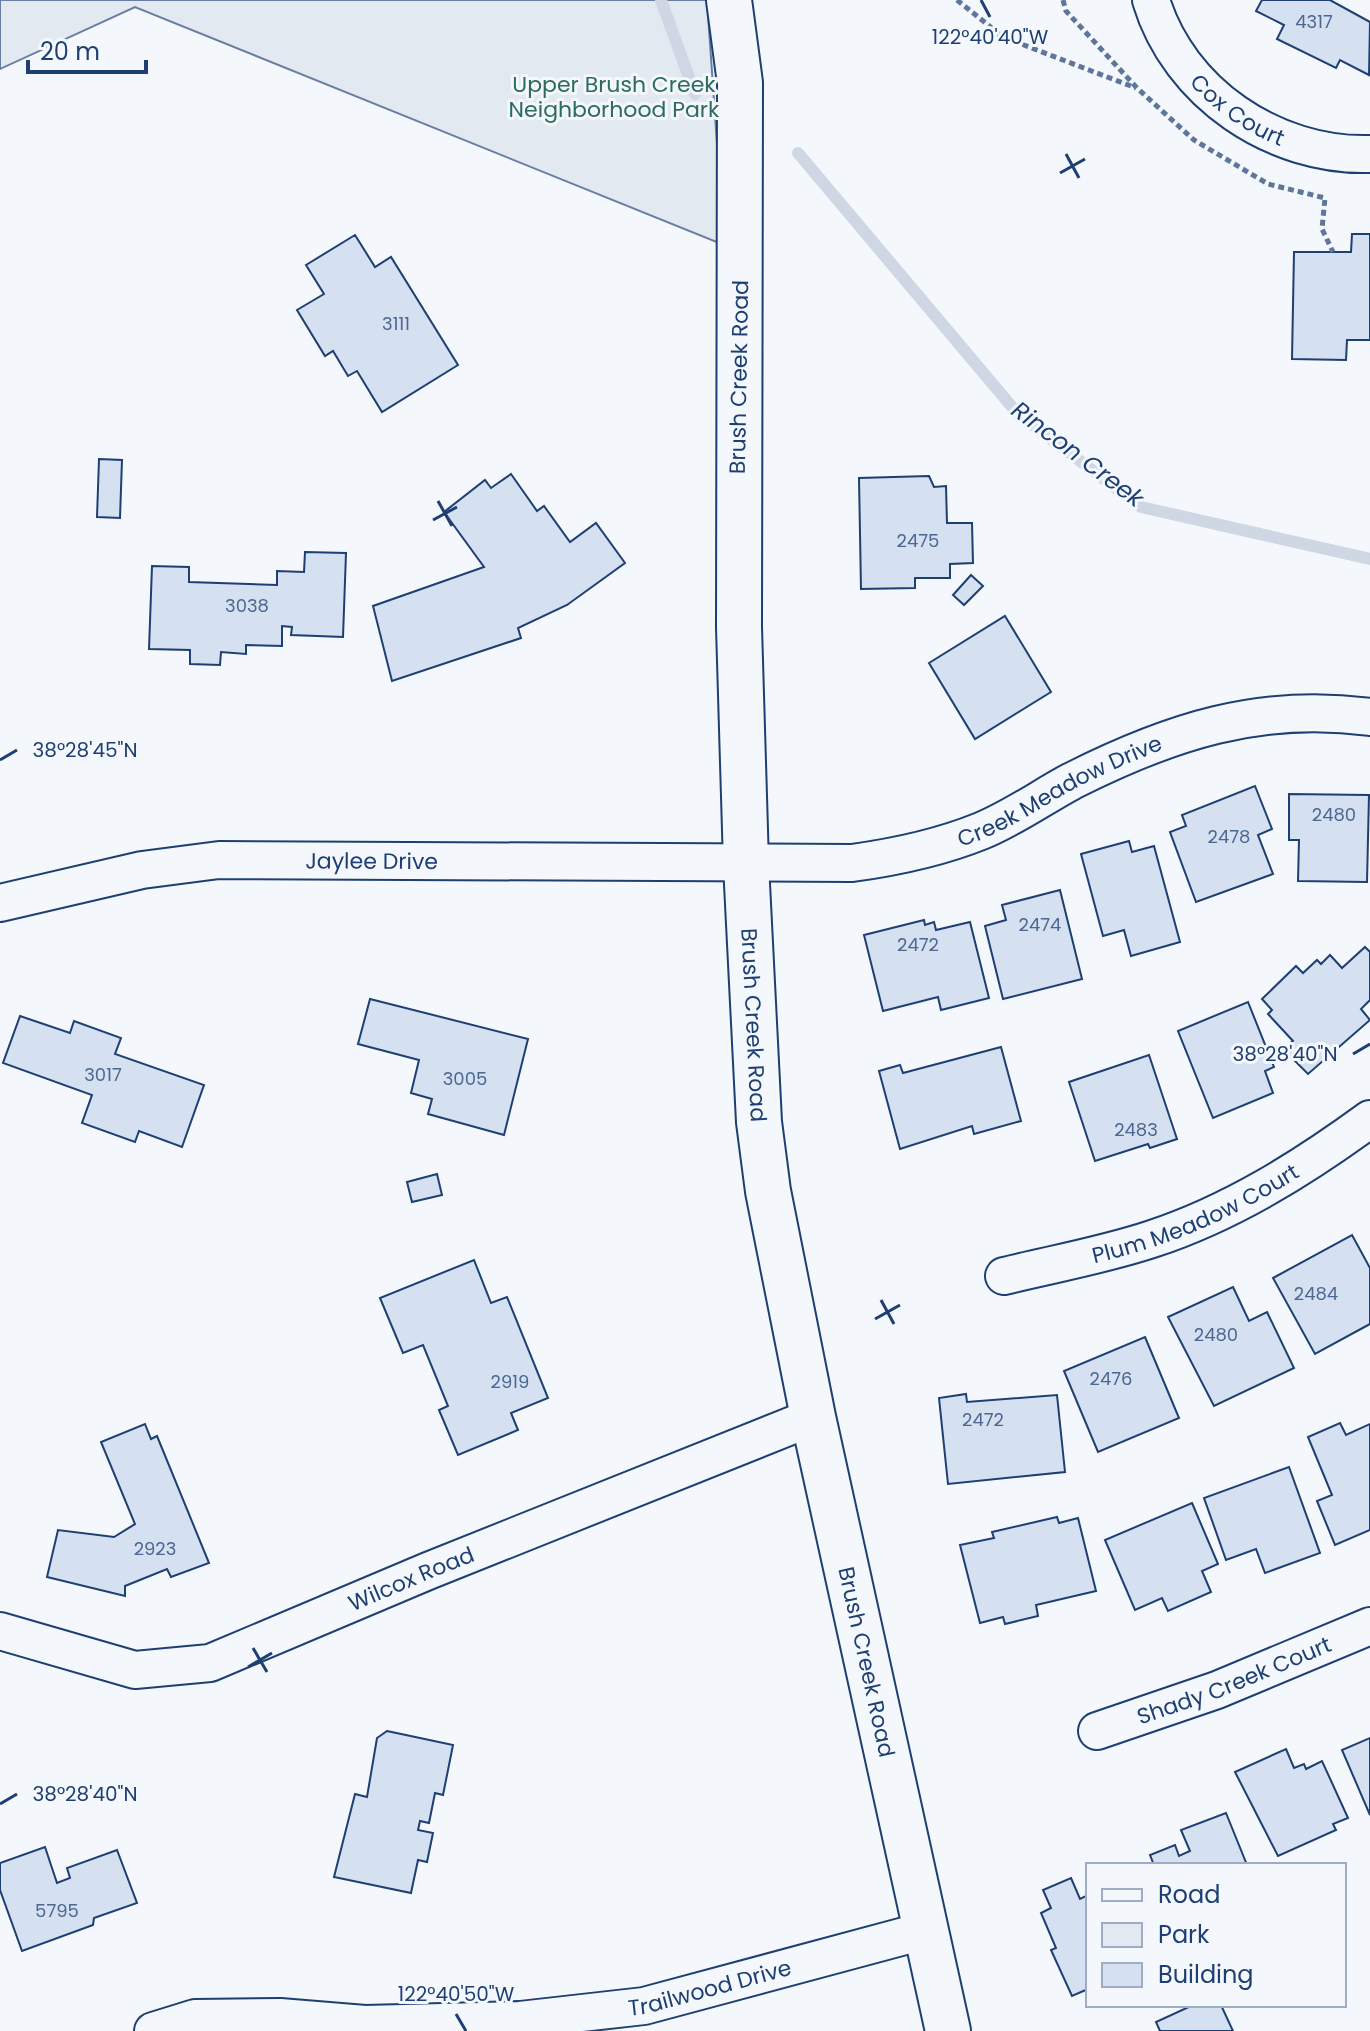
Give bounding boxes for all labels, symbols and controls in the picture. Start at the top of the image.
house number: 4317 [1295,9,1333,34]
text: 122°40'40"W [932,23,1049,51]
scale bar [28,24,146,74]
text: 20 m [40,35,100,68]
street label: Cox Court [1183,67,1289,153]
park label: Upper Brush Creek Neighborhood Park [509,69,720,125]
street label: Brush Creek Road [722,280,756,474]
house number: 3111 [382,311,410,336]
water label: Rincon Creek [1005,393,1152,516]
house number: 2475 [897,528,939,553]
house number: 3038 [225,593,269,618]
street label: Creek Meadow Drive [953,727,1166,854]
text: 38°28'45"N [33,736,137,764]
house number: 2480 [1312,802,1356,827]
house number: 2478 [1208,824,1250,849]
street label: Jaylee Drive [305,845,438,877]
house number: 2474 [1019,912,1061,937]
street label: Brush Creek Road [734,927,774,1123]
house number: 2472 [897,932,939,957]
text: 38°28'40"N [1233,1040,1337,1068]
house number: 3017 [84,1062,122,1087]
house number: 3005 [443,1066,487,1091]
house number: 2483 [1114,1117,1158,1142]
street label: Plum Meadow Court [1089,1156,1304,1271]
house number: 2484 [1294,1281,1338,1306]
house number: 2480 [1194,1322,1238,1347]
house number: 2476 [1090,1366,1132,1391]
house number: 2919 [491,1369,529,1394]
house number: 2472 [962,1407,1004,1432]
house number: 2923 [134,1536,176,1561]
street label: Wilcox Road [343,1539,479,1618]
street label: Brush Creek Road [831,1564,903,1760]
street label: Shady Creek Court [1133,1629,1336,1732]
text: 38°28'40"N [33,1780,137,1808]
legend [1086,1863,1346,2007]
text: Road [1158,1878,1220,1911]
house number: 5795 [35,1898,79,1923]
text: Park [1158,1918,1210,1951]
street label: Trailwood Drive [626,1952,795,2023]
text: Building [1158,1958,1254,1991]
text: 122°40'50"W [398,1980,515,2008]

